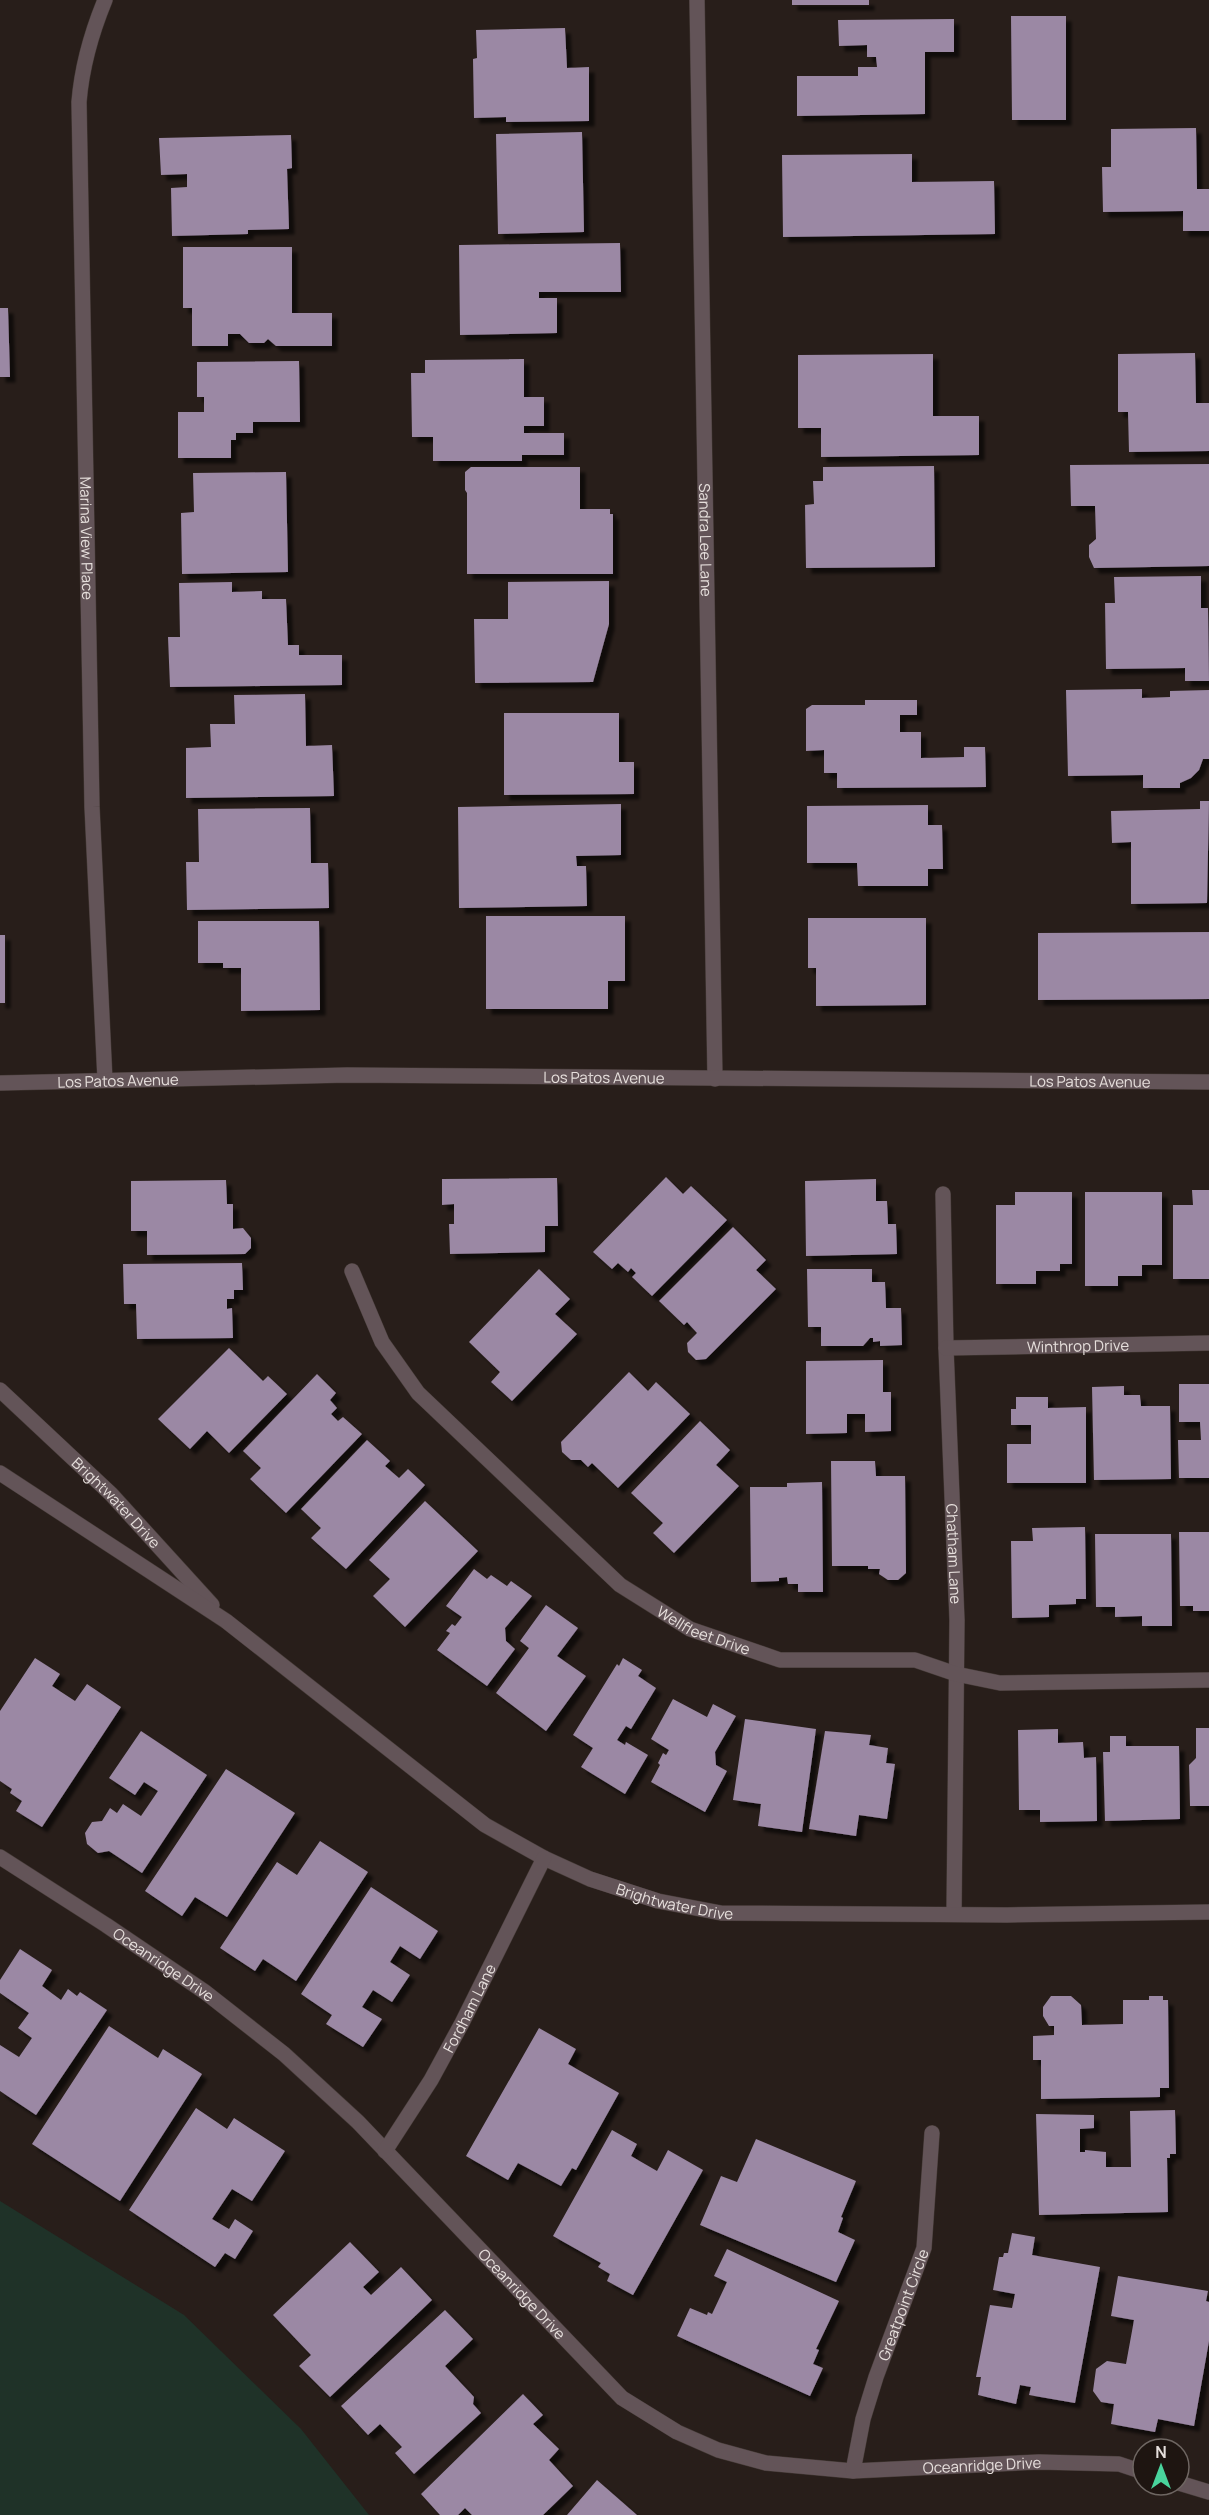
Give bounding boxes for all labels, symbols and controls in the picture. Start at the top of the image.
street label: Marina View Place [75,476,99,600]
street label: Sandra Lee Lane [695,483,717,597]
street label: Los Patos Avenue [543,1066,665,1088]
street label: Los Patos Avenue [57,1068,179,1092]
street label: Los Patos Avenue [1029,1070,1151,1092]
street label: Winthrop Drive [1027,1334,1130,1357]
street label: Brightwater Drive [67,1452,166,1553]
street label: Chatham Lane [942,1503,967,1605]
street label: Wellfleet Drive [653,1600,753,1660]
street label: Brightwater Drive [614,1878,733,1924]
street label: Oceanridge Drive [109,1922,219,2006]
street label: Fordham Lane [437,1960,500,2056]
street label: Oceanridge Drive [474,2244,571,2344]
street label: Greatpoint Circle [872,2246,933,2364]
north arrow [1131,2437,1191,2497]
text: N [1155,2441,1167,2463]
street label: Oceanridge Drive [922,2451,1042,2478]

